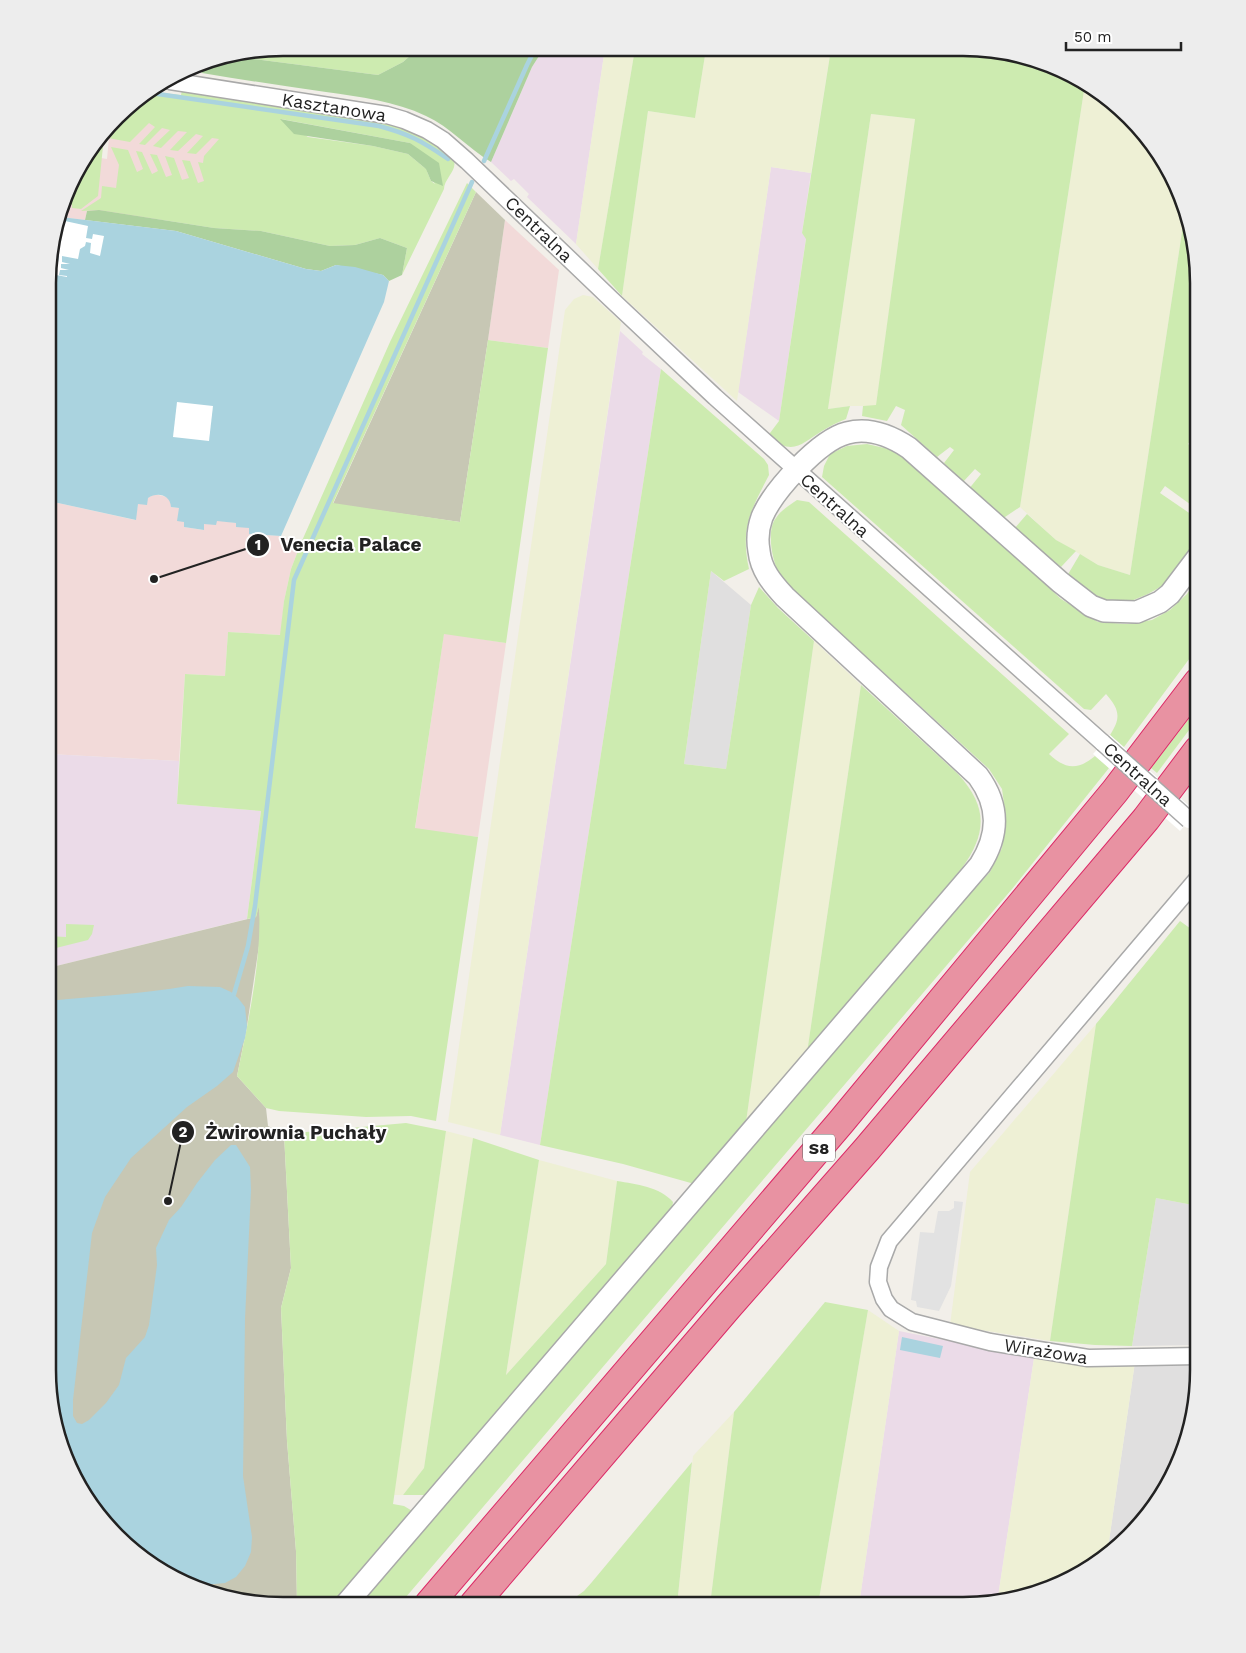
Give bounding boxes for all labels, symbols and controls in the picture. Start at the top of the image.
scale bar [1066,20,1181,52]
text: 50 m [1074,28,1111,46]
street label: Kasztanowa [280,88,388,126]
street label: Centralna [501,192,577,266]
street label: Centralna [796,469,874,541]
callout: Venecia Palace [246,528,432,562]
text: Venecia Palace [281,533,421,556]
text: 1 [255,536,261,554]
street label: Centralna [1099,738,1177,810]
callout: Żwirownia Puchały [171,1115,397,1149]
text: Żwirownia Puchały [206,1121,387,1144]
text: 2 [179,1123,188,1141]
road number: S8 [803,1134,835,1162]
street label: Wirażowa [1003,1334,1089,1368]

